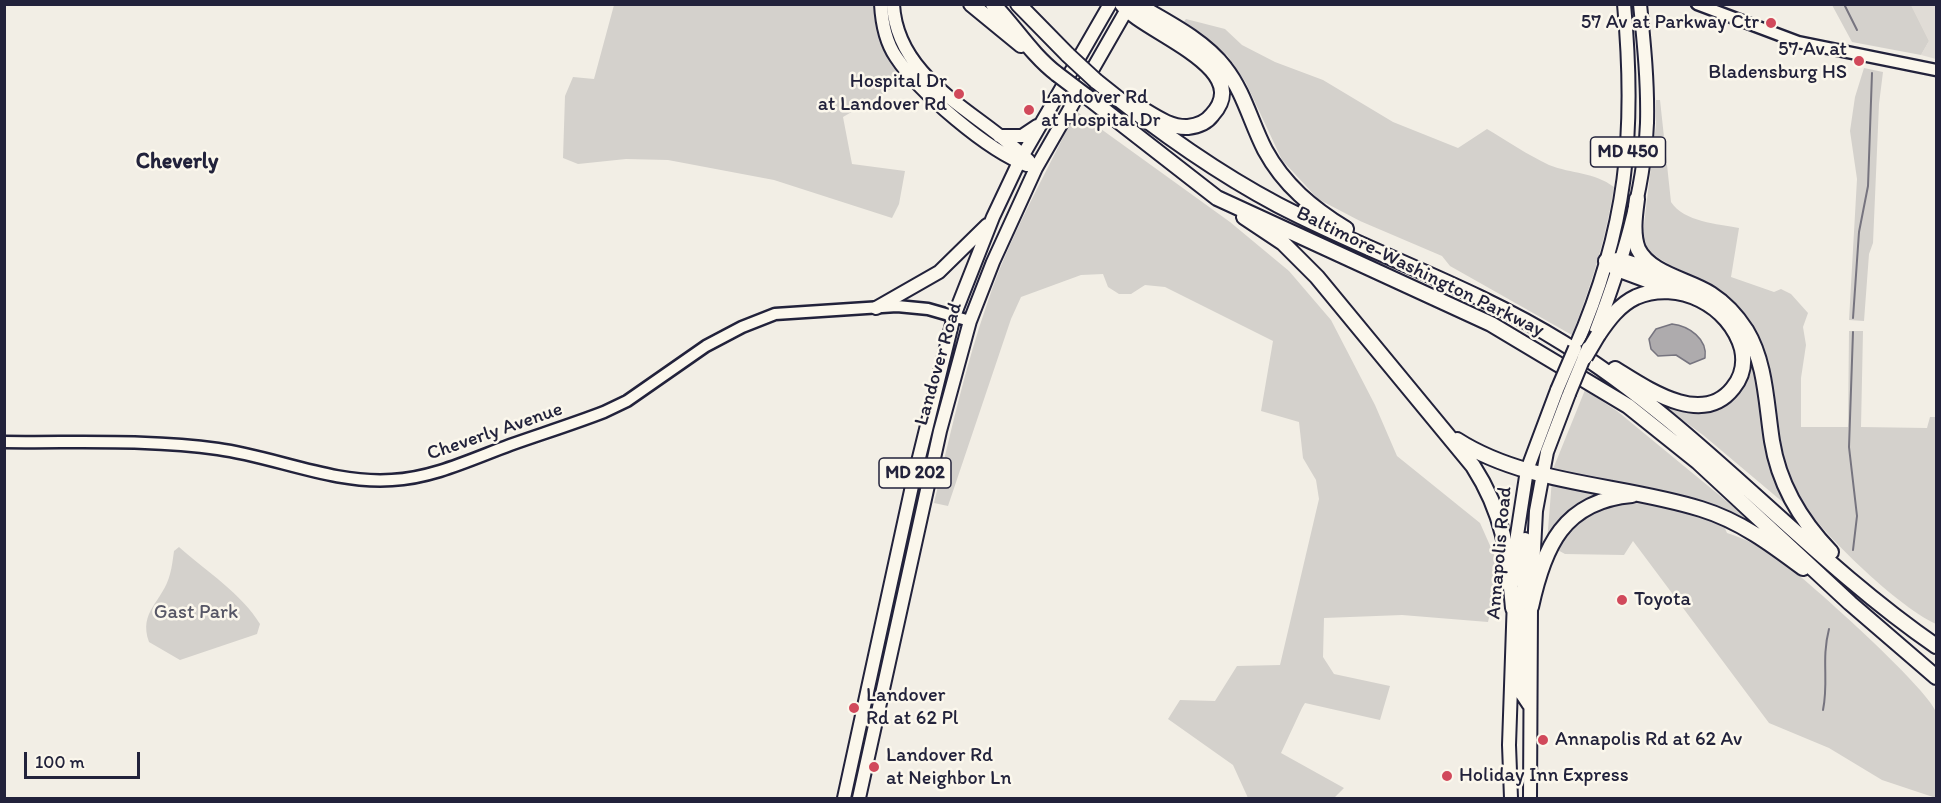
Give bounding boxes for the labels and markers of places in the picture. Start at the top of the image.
place label: 57 Av at Parkway Ctr [1581,11,1759,35]
marker: 57 Av at Parkway Ctr [1764,16,1778,30]
place label: 57 Av at Bladensburg HS [1708,38,1847,85]
marker: 57 Av at Bladensburg HS [1852,54,1866,68]
place label: Hospital Dr at Landover Rd [818,70,947,117]
place label: Landover Rd at Hospital Dr [1041,86,1161,133]
marker: Hospital Dr at Landover Rd [952,87,966,101]
marker: Landover Rd at Hospital Dr [1022,103,1036,117]
place label: Toyota [1634,588,1691,612]
marker: Toyota [1615,593,1629,607]
place label: Landover Rd at 62 Pl [866,684,959,731]
marker: Landover Rd at 62 Pl [847,701,861,715]
place label: Annapolis Rd at 62 Av [1555,728,1742,752]
marker: Annapolis Rd at 62 Av [1536,733,1550,747]
place label: Landover Rd at Neighbor Ln [886,744,1011,791]
marker: Landover Rd at Neighbor Ln [867,760,881,774]
place label: Holiday Inn Express [1459,764,1629,788]
marker: Holiday Inn Express [1440,769,1454,783]

